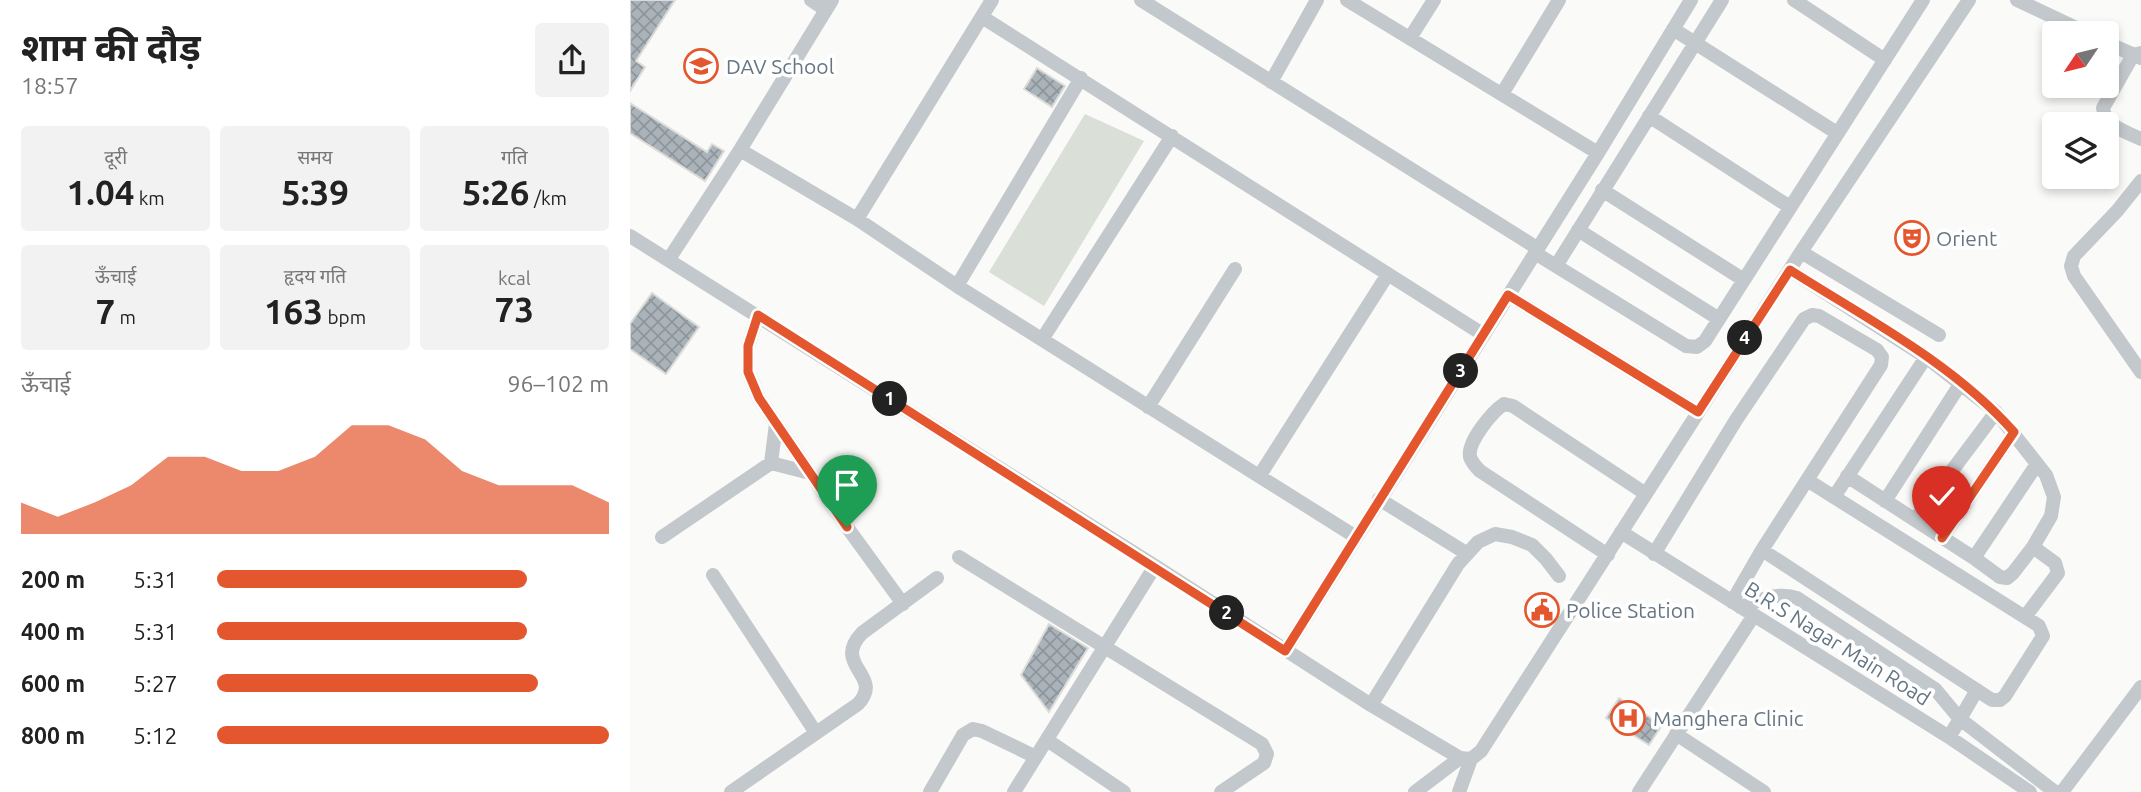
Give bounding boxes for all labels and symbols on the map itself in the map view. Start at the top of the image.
north arrow [2042,21,2119,98]
school or university icon: DAV School [682,47,720,85]
place label: DAV School [726,54,834,78]
theatre icon: Orient [1893,219,1931,257]
place label: Orient [1936,226,1997,250]
pin: 4 [1728,320,1762,356]
pin: 3 [1444,354,1478,388]
pin: 1 [873,382,908,416]
pin [817,455,877,527]
pin [1912,466,1972,538]
street label: B.R.S Nagar Main Road [1741,576,1935,710]
public building icon: Police Station [1523,591,1561,629]
pin: 2 [1210,596,1244,630]
place label: Police Station [1566,598,1695,622]
hospital icon: Manghera Clinic [1609,699,1647,737]
place label: Manghera Clinic [1653,706,1804,730]

